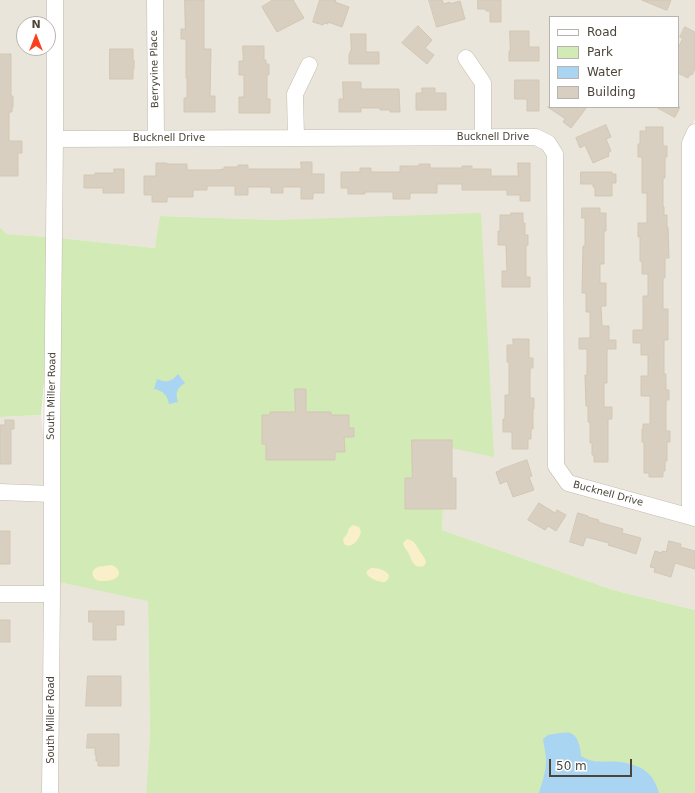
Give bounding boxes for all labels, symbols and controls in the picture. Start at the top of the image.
north arrow [16,16,56,56]
legend [549,16,679,108]
text: N [31,18,41,31]
text: Road [587,25,617,39]
street label: Berryvine Place [148,30,162,108]
text: Park [587,45,613,59]
text: Water [587,65,622,79]
text: Building [587,85,636,99]
street label: Bucknell Drive [457,131,529,143]
street label: Bucknell Drive [133,132,205,144]
street label: South Miller Road [45,352,59,440]
street label: Bucknell Drive [571,479,645,509]
street label: South Miller Road [45,676,57,764]
scale bar [551,751,634,777]
text: 50 m [556,759,587,773]

